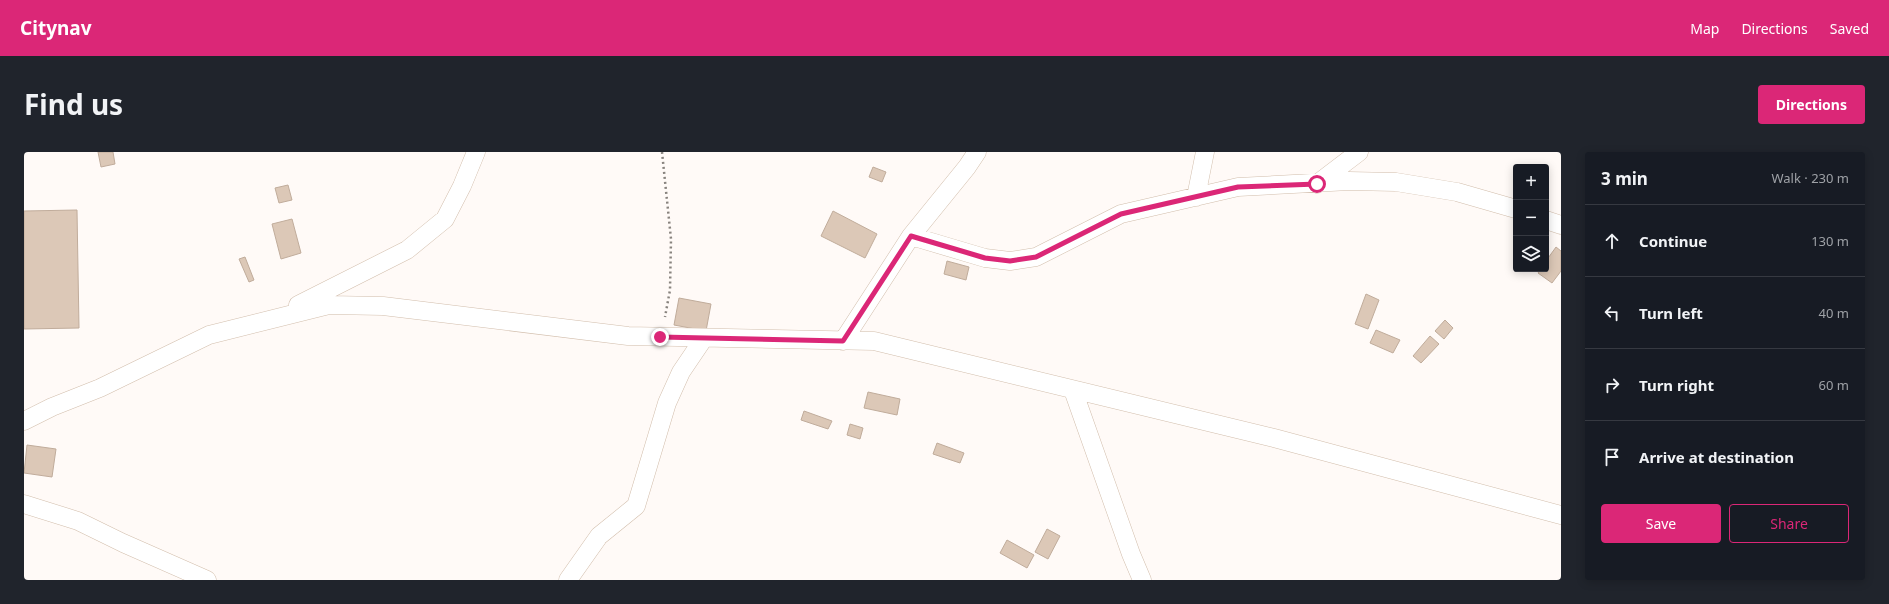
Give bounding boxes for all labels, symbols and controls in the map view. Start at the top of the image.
text: Citynav [20,15,92,41]
text: Map [1690,19,1719,38]
text: Directions [1741,19,1808,38]
text: Saved [1830,19,1869,38]
text: Find us [24,85,123,123]
button: Directions [1758,85,1865,124]
map controls [1513,164,1549,272]
button: + [1513,164,1549,200]
text: 3 min [1601,167,1648,190]
text: Walk · 230 m [1771,169,1849,187]
route start [1308,175,1326,193]
button: − [1513,200,1549,236]
icon: ahead [1601,230,1623,252]
text: Continue [1639,231,1707,251]
text: 130 m [1811,232,1849,250]
button: layers [1513,236,1549,272]
icon: left [1601,302,1623,324]
text: Turn left [1639,303,1703,323]
text: 40 m [1819,304,1849,322]
route end [651,328,669,346]
icon: right [1601,374,1623,396]
text: Turn right [1639,375,1714,395]
text: 60 m [1819,376,1849,394]
icon: arrive [1601,446,1623,468]
text: Arrive at destination [1639,447,1794,467]
button: Save [1601,504,1721,543]
button: Share [1729,504,1849,543]

